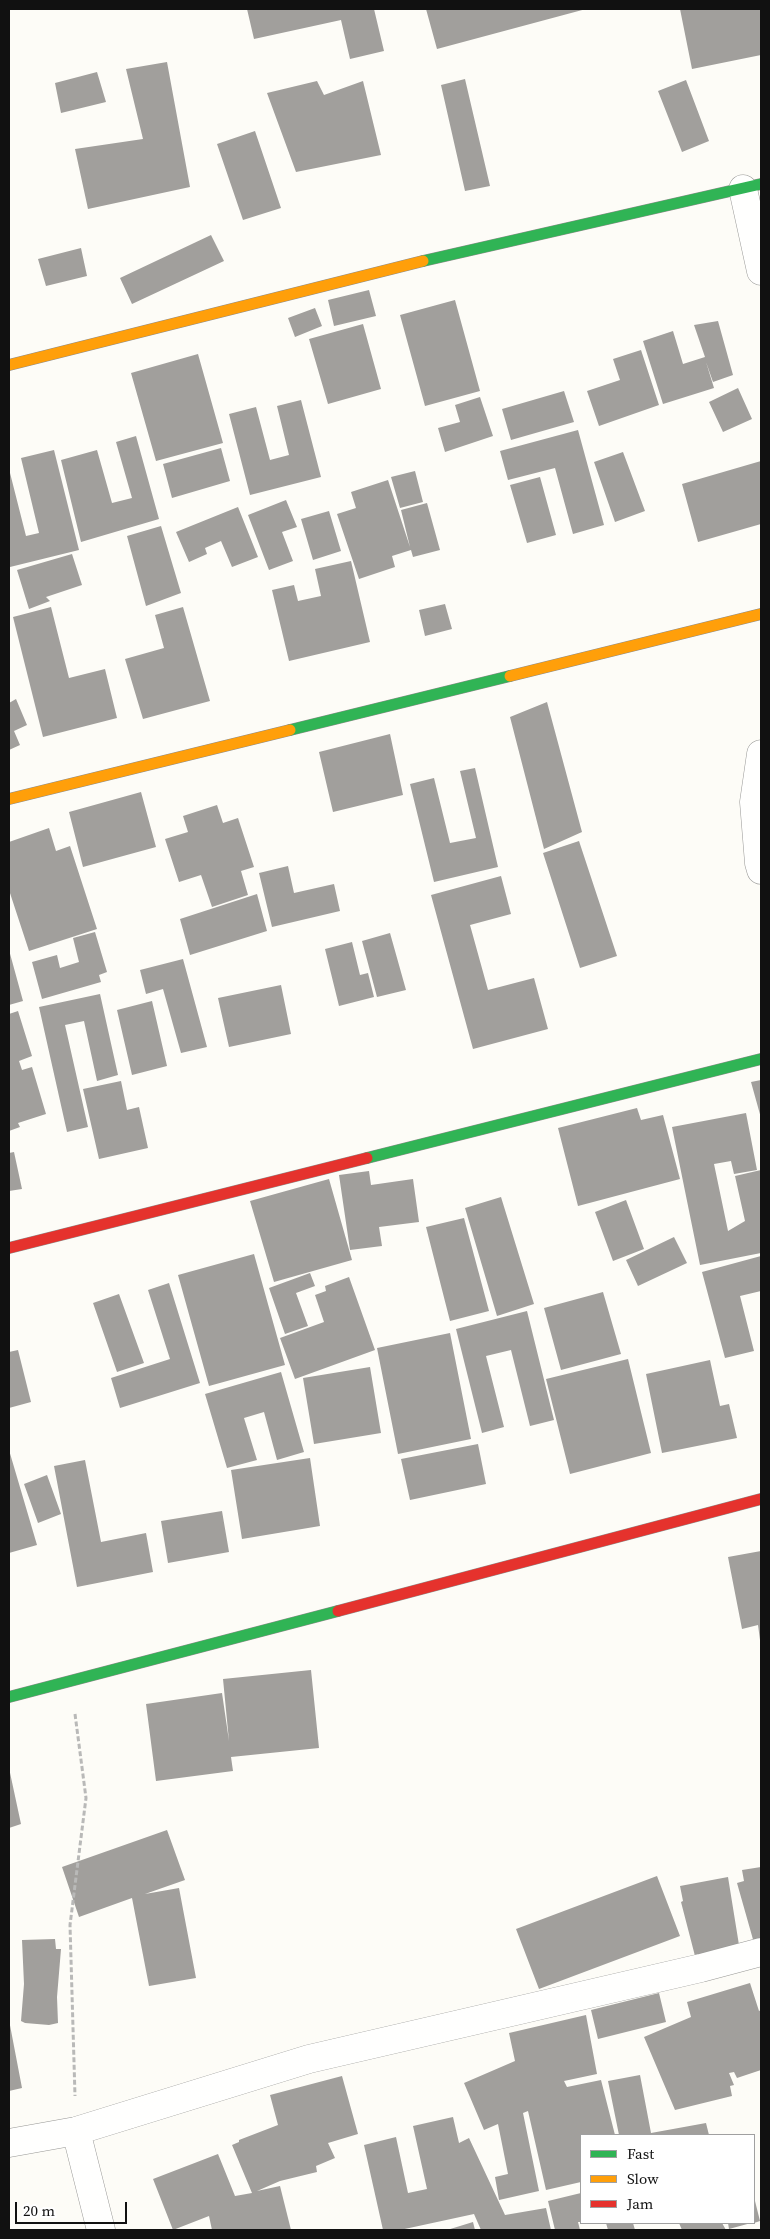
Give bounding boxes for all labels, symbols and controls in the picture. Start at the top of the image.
legend [580,2134,755,2224]
text: Fast [627,2143,654,2164]
text: Slow [627,2168,659,2189]
scale bar [18,2192,130,2224]
text: Jam [627,2193,653,2214]
text: 20 m [23,2200,55,2221]

